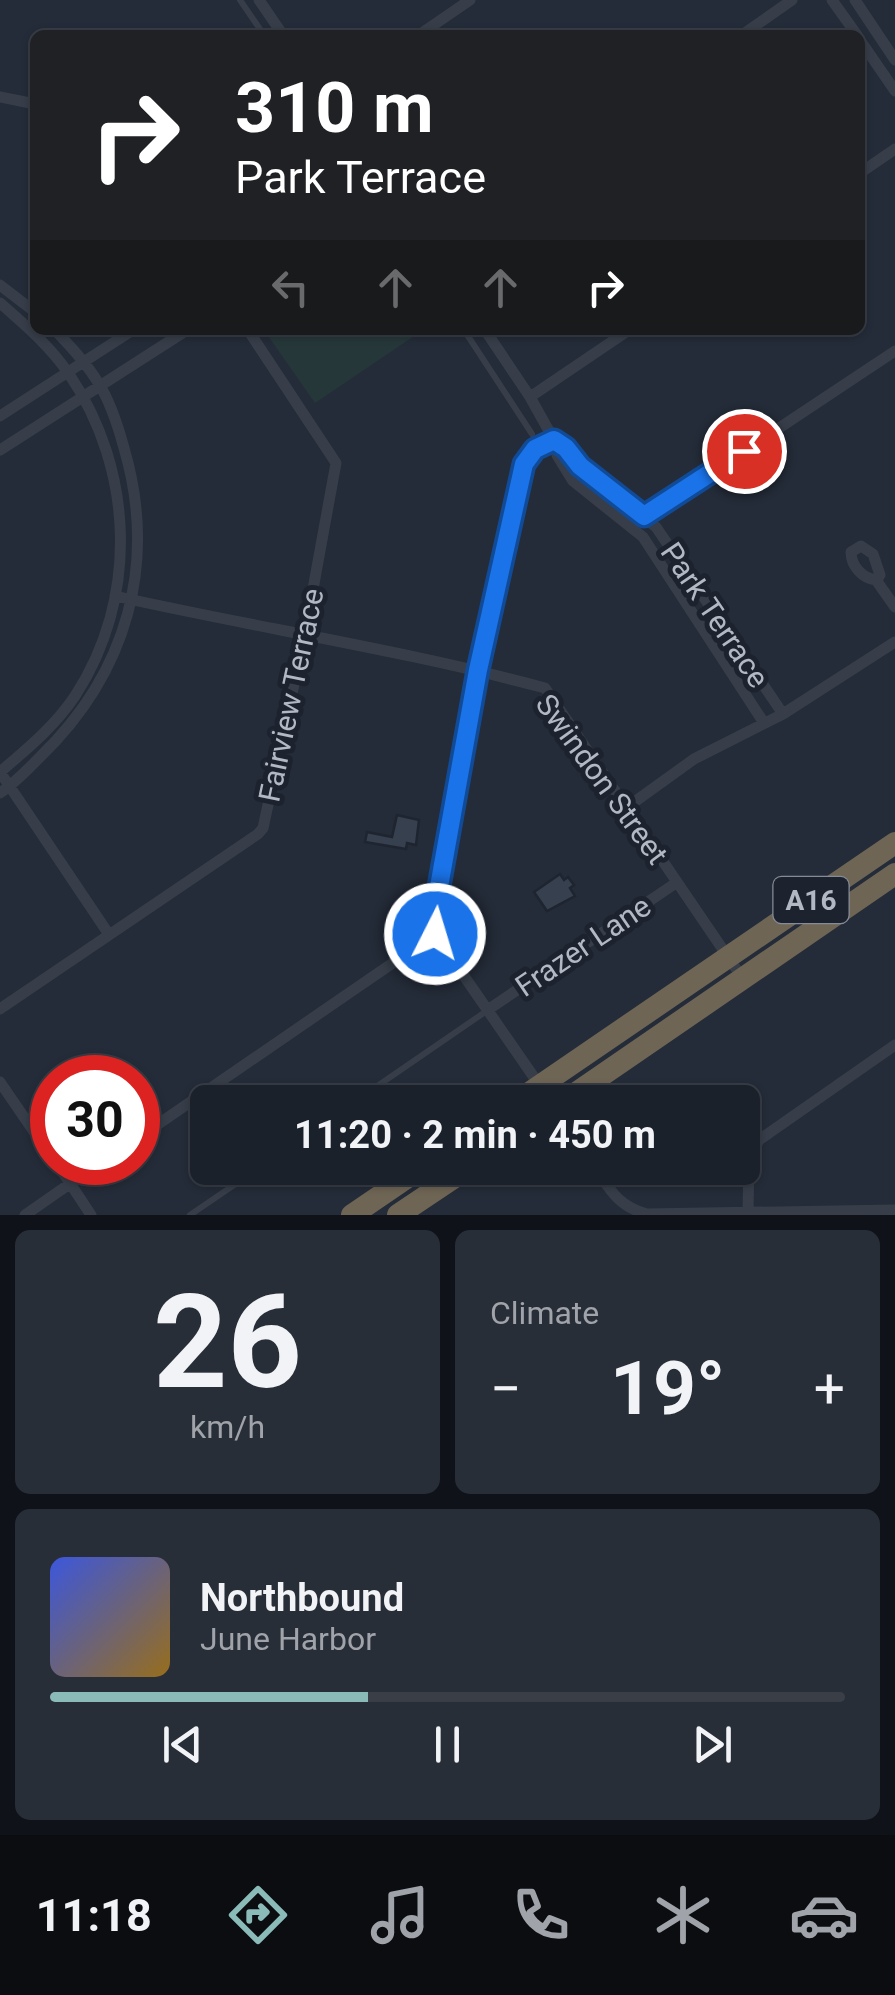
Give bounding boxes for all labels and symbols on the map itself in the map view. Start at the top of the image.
pin [702,409,787,494]
street label: Park Terrace [654,536,776,694]
street label: Fairview Terrace [251,585,331,805]
street label: Swindon Street [529,687,675,871]
road number: A16 [774,877,848,923]
position arrow [383,882,487,986]
street label: Frazer Lane [509,888,657,1004]
speed limit sign: 30 [30,1055,160,1185]

